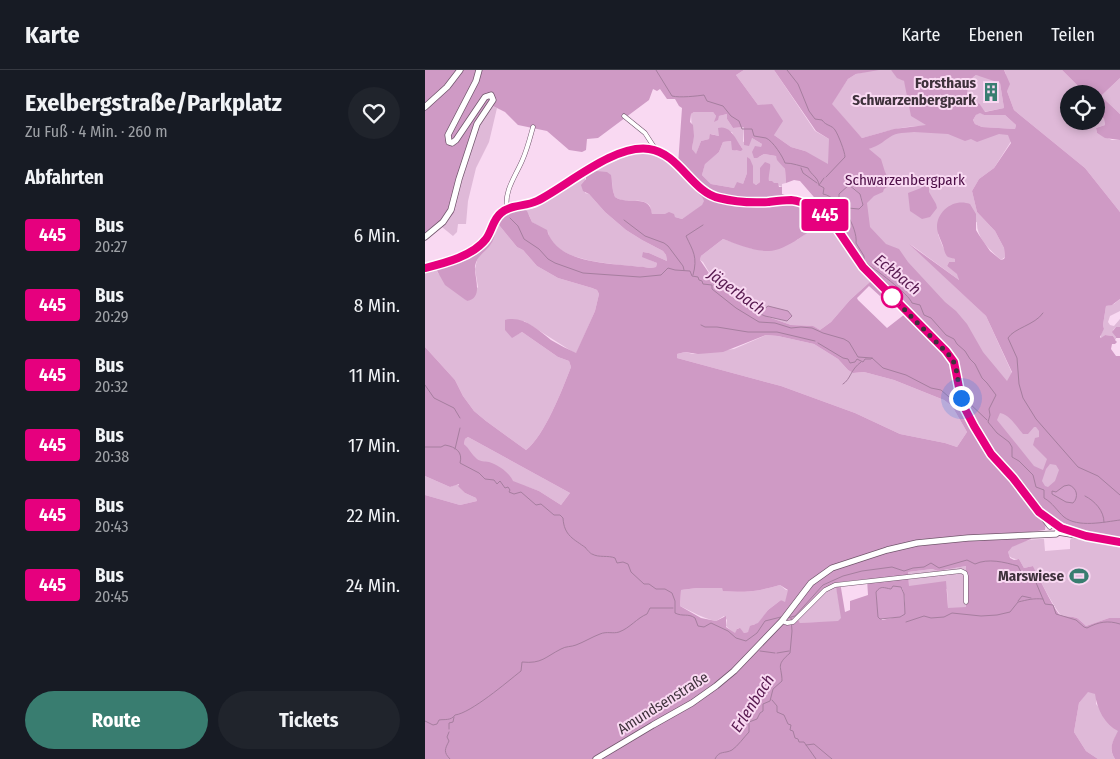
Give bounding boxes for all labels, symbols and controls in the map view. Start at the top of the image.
text: Karte [25,21,80,49]
text: Karte [901,24,940,46]
text: Ebenen [968,24,1023,46]
text: Teilen [1051,24,1095,46]
place label: Forsthaus Schwarzenbergpark [852,74,976,109]
building icon: Forsthaus Schwarzenbergpark [980,81,1002,103]
map controls [1060,85,1105,130]
button: locate [1060,85,1105,130]
button: heart [348,87,400,139]
text: Exelbergstraße/Parkplatz [25,89,282,117]
text: Zu Fuß · 4 Min. · 260 m [25,122,168,141]
text: Abfahrten [25,166,104,189]
park label: Schwarzenbergpark [845,171,965,189]
line badge: 445 [796,199,854,231]
text: 445 [811,204,839,226]
text: Bus [95,214,124,237]
text: 445 [39,224,66,246]
text: 6 Min. [354,224,400,247]
text: 20:27 [95,237,127,256]
water label: Eckbach [871,250,925,299]
water label: Jägerbach [704,264,769,319]
text: Bus [95,284,124,307]
unlabelled marker [881,286,903,308]
text: 445 [39,294,66,316]
text: 8 Min. [354,294,400,317]
text: 20:29 [95,307,129,326]
text: Bus [95,354,124,377]
text: 445 [39,364,66,386]
text: 11 Min. [349,364,400,387]
text: 20:32 [95,377,128,396]
your location [949,386,974,411]
text: Bus [95,424,124,447]
text: 445 [39,434,66,456]
text: 17 Min. [348,434,400,457]
text: 20:38 [95,447,129,466]
text: Bus [95,494,124,517]
text: 445 [39,504,66,526]
text: 22 Min. [346,504,400,527]
text: 20:43 [95,517,128,536]
text: Bus [95,564,124,587]
sports icon: Marswiese [1068,565,1090,587]
place label: Marswiese [998,567,1064,585]
text: 445 [39,574,66,596]
text: 24 Min. [346,574,400,597]
text: 20:45 [95,587,129,606]
street label: Amundsenstraße [614,668,712,738]
water label: Erlenbach [727,671,778,736]
button: Route [25,691,208,749]
button: Tickets [218,691,400,749]

